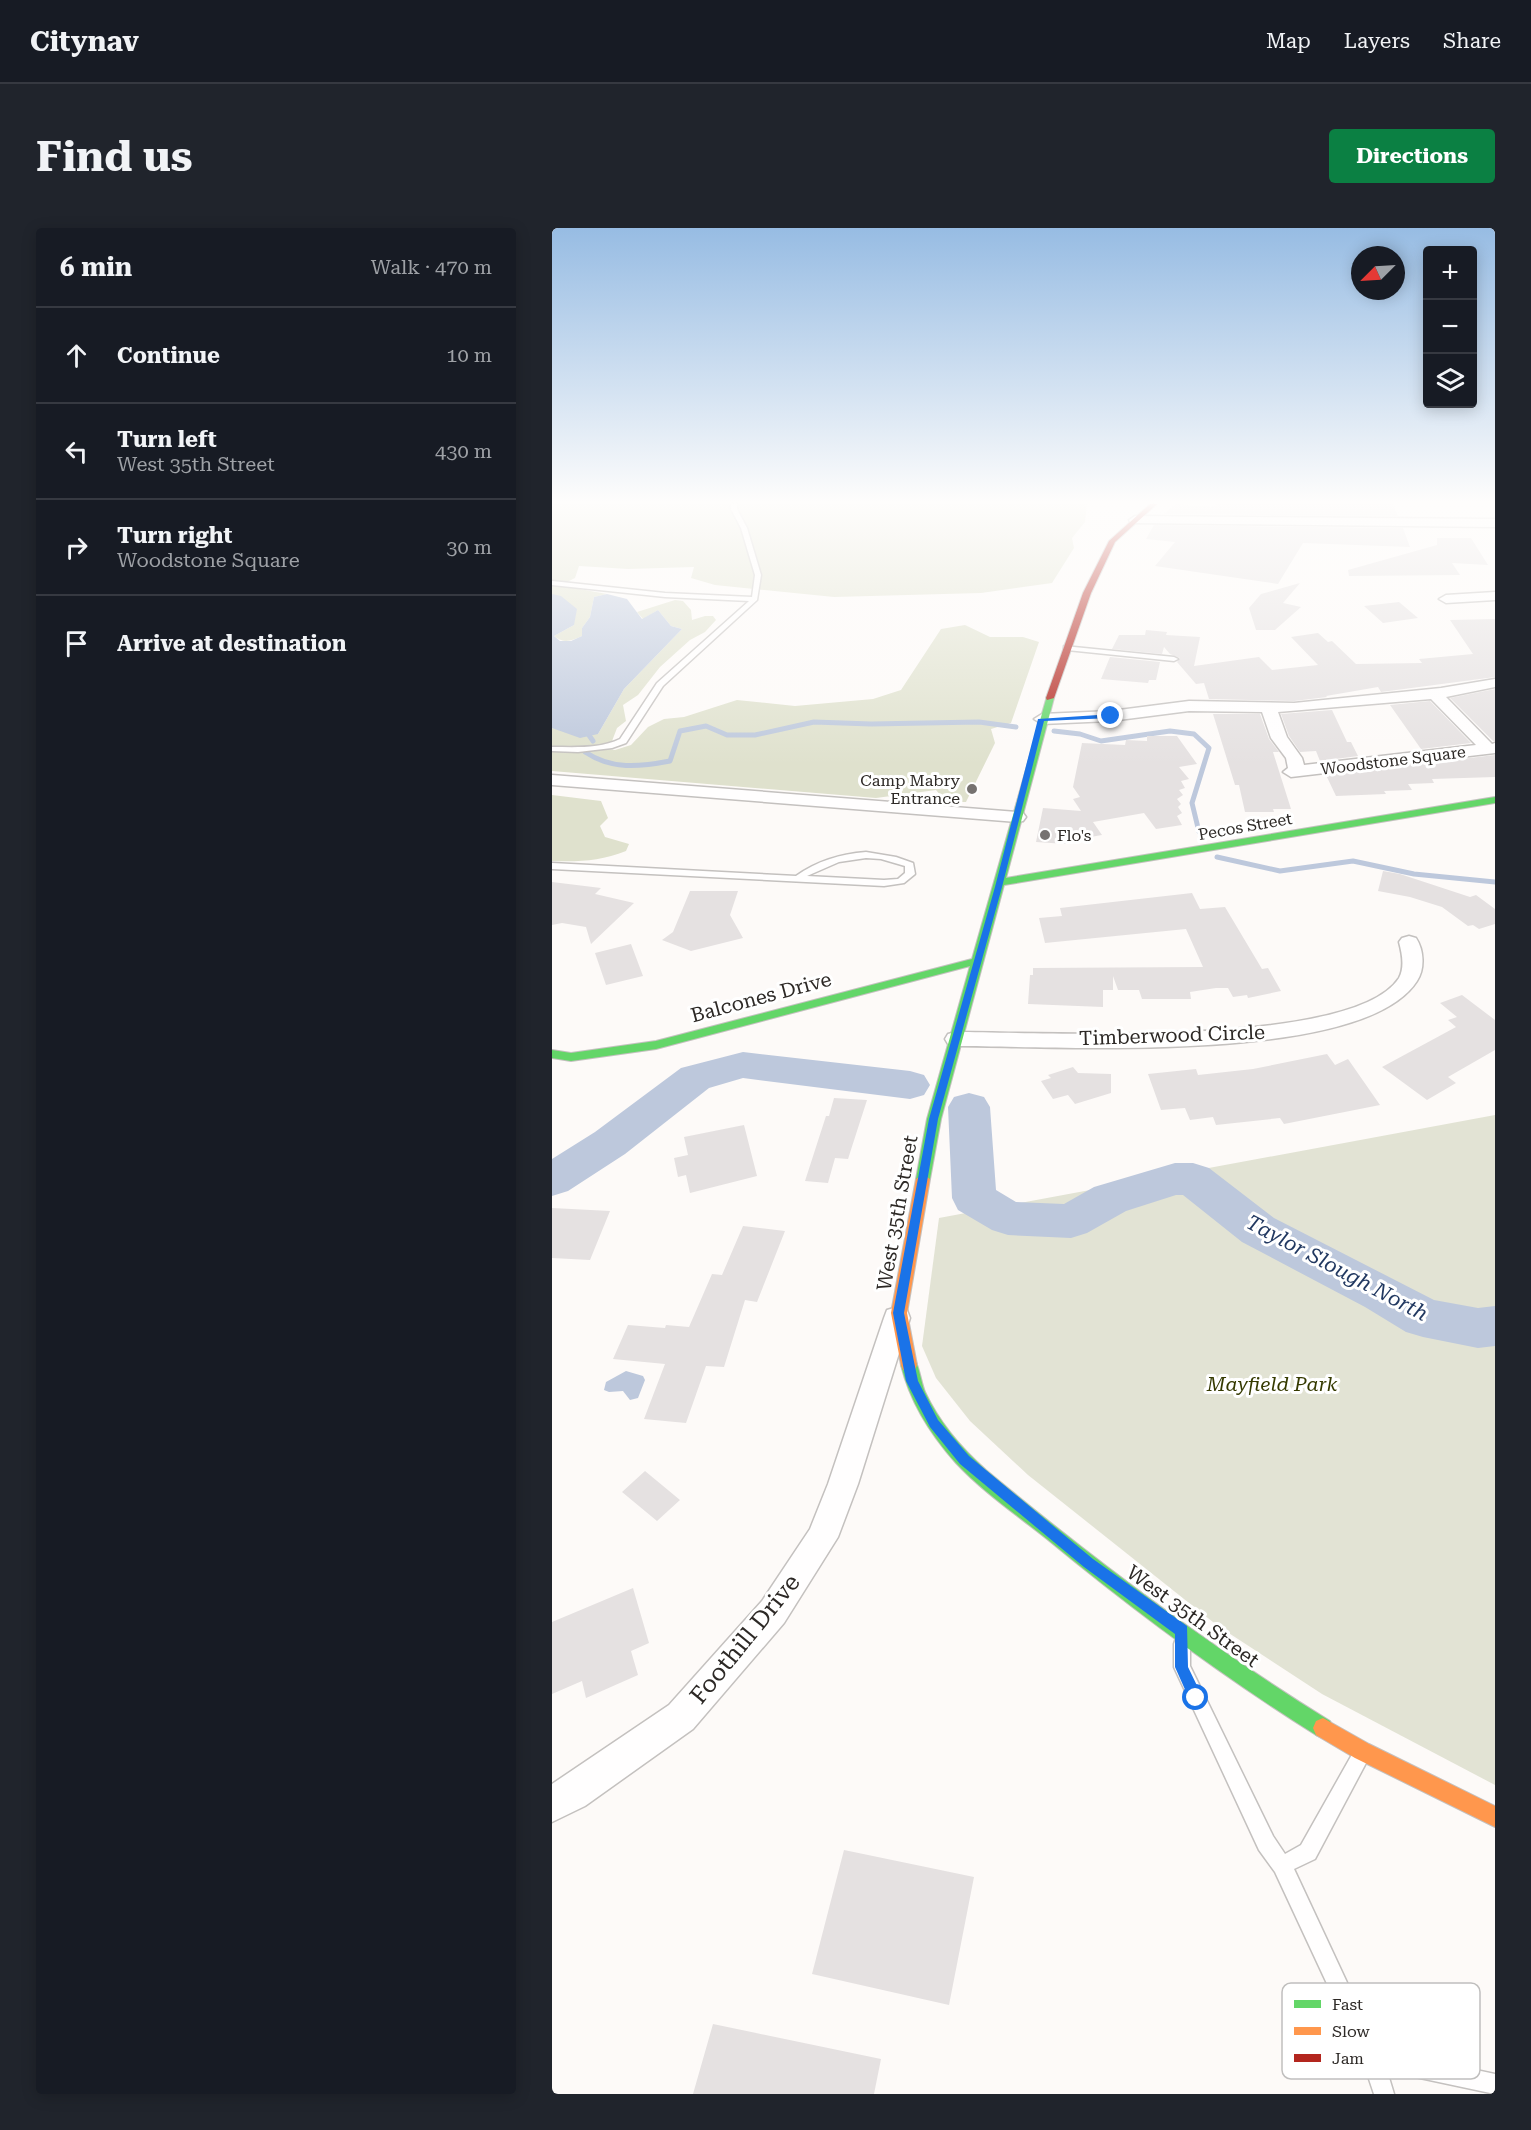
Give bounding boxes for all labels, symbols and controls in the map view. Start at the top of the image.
text: Citynav [30,25,139,58]
text: Map [1266,29,1311,53]
text: Layers [1344,29,1410,53]
text: Share [1443,29,1501,53]
button: Directions [1329,129,1495,183]
text: Find us [36,132,193,181]
north arrow [1351,246,1405,300]
map controls [1423,246,1477,408]
button: + [1423,246,1477,300]
text: 6 min [60,252,132,282]
text: Walk · 470 m [371,255,492,279]
button: − [1423,300,1477,354]
icon: ahead [60,339,93,372]
text: Continue [117,343,220,368]
text: 10 m [446,343,492,367]
button: layers [1423,354,1477,408]
text: Turn left [117,427,217,452]
icon: left [60,435,93,468]
text: 430 m [435,439,492,463]
text: West 35th Street [117,452,275,476]
text: Turn right [117,523,232,548]
icon: right [60,531,93,564]
text: 30 m [446,535,492,559]
text: Woodstone Square [117,548,300,572]
icon: arrive [60,627,93,660]
text: Arrive at destination [117,631,346,656]
route end [1097,702,1123,728]
street label: Woodstone Square [1319,742,1467,779]
place label: Camp Mabry Entrance [860,771,961,808]
marker: Camp Mabry Entrance [965,782,979,796]
street label: Pecos Street [1197,809,1294,844]
place label: Flo's [1057,826,1092,845]
marker: Flo's [1038,828,1052,842]
street label: Balcones Drive [688,967,834,1027]
street label: Timberwood Circle [1079,1020,1265,1050]
street label: West 35th Street [871,1133,923,1293]
water label: Taylor Slough North [1242,1210,1432,1326]
park label: Mayfield Park [1206,1372,1337,1396]
street label: West 35th Street [1122,1560,1264,1672]
street label: Foothill Drive [684,1569,806,1709]
route start [1182,1684,1208,1710]
legend [1282,1983,1480,2079]
text: Fast [1332,1995,1363,2014]
text: Slow [1332,2022,1370,2041]
text: Jam [1332,2049,1364,2068]

